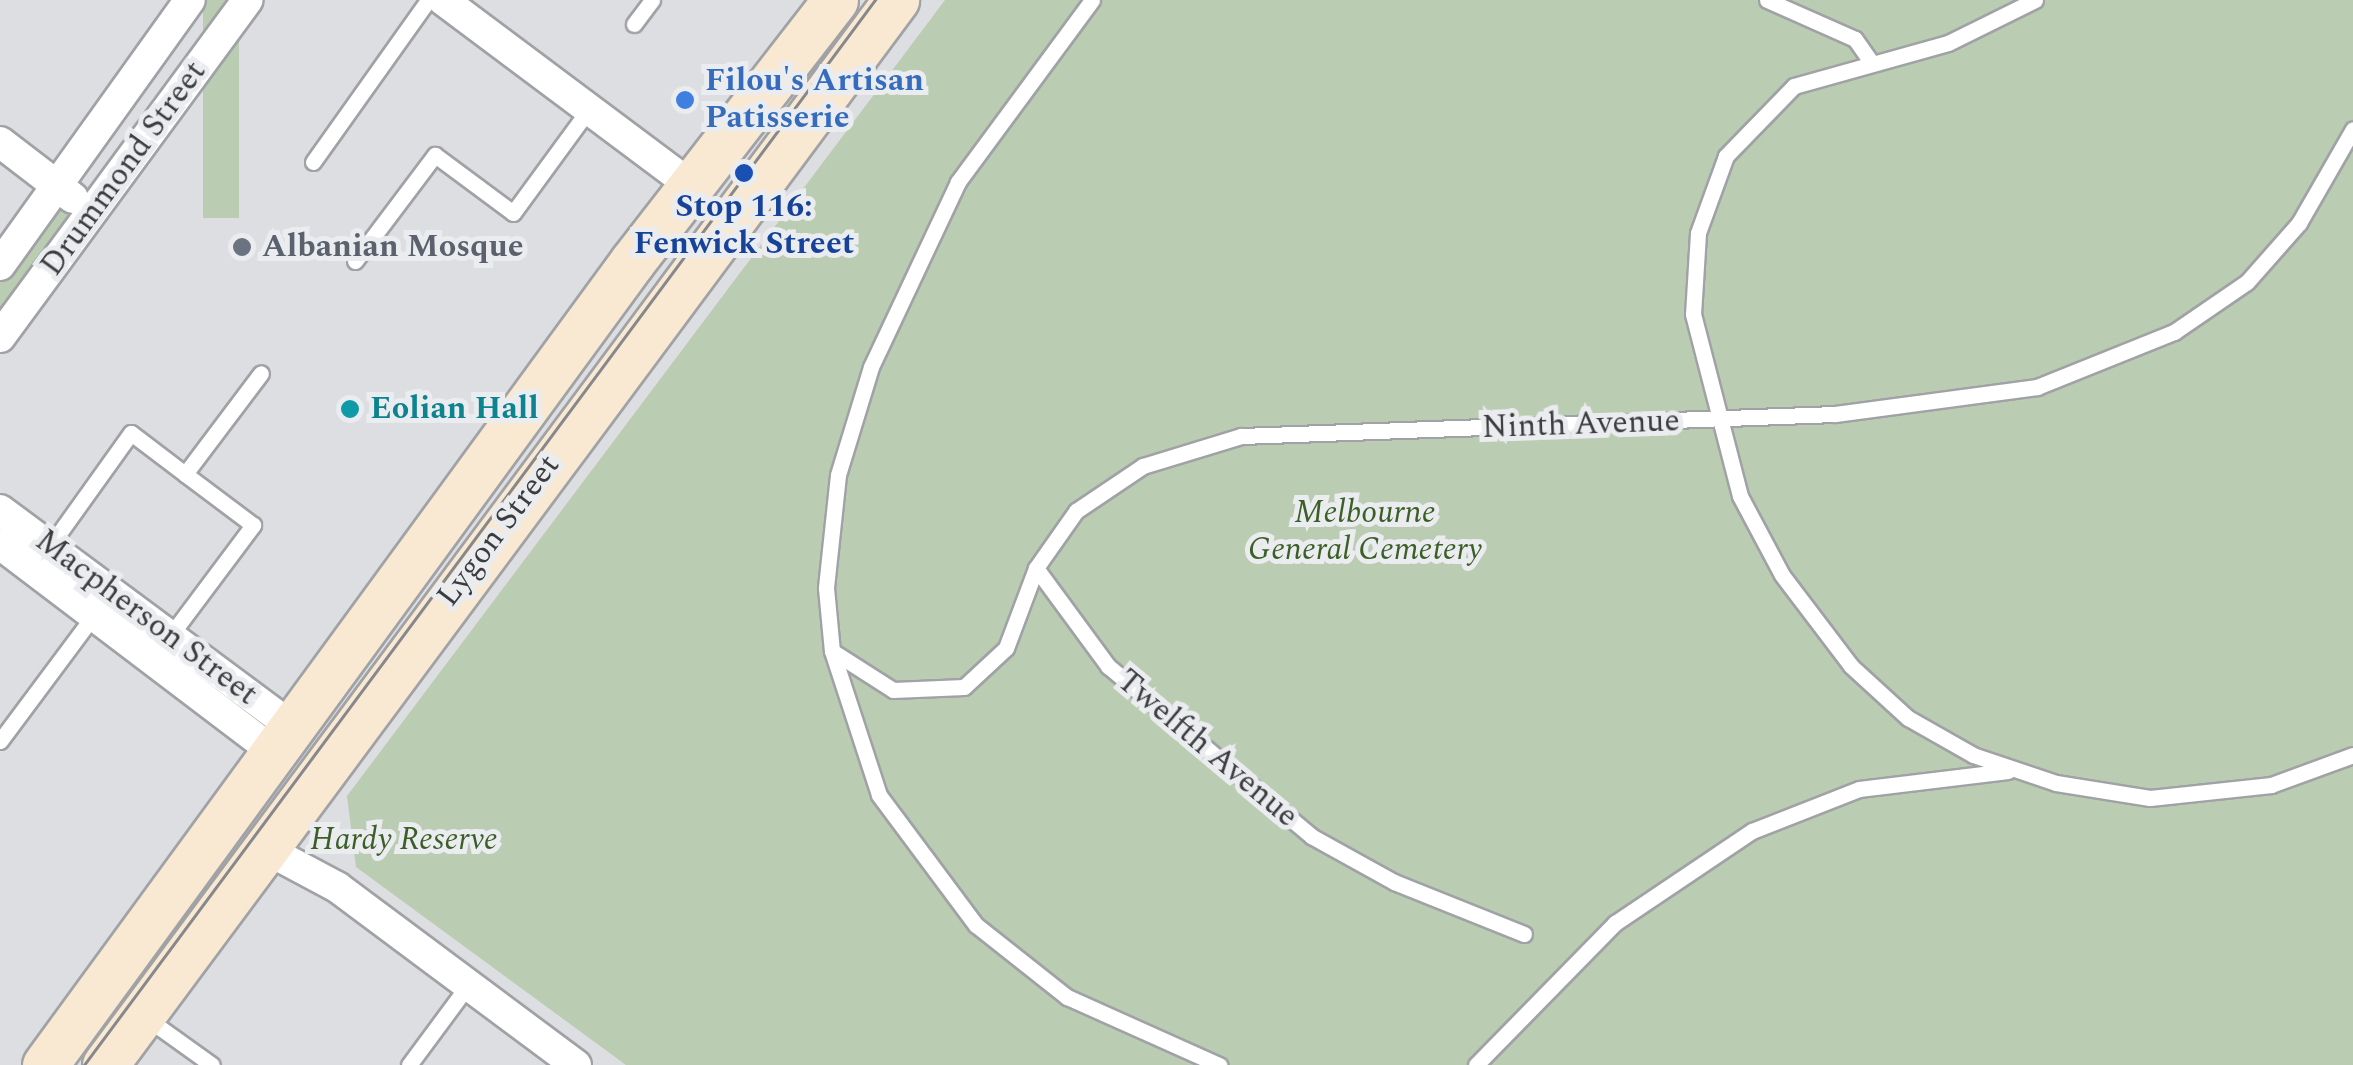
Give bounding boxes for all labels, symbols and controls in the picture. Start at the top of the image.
street label: Drummond Street [33,54,215,284]
place label: Filou's Artisan Patisserie [705,63,924,138]
marker: Filou's Artisan Patisserie [674,89,696,111]
marker: Stop 116: Fenwick Street [733,162,755,184]
place label: Stop 116: Fenwick Street [634,189,854,264]
place label: Albanian Mosque [262,228,524,266]
marker: Albanian Mosque [231,236,253,258]
place label: Eolian Hall [370,390,539,428]
marker: Eolian Hall [339,398,361,420]
street label: Ninth Avenue [1481,402,1681,448]
street label: Lygon Street [429,447,569,615]
park label: Melbourne General Cemetery [1248,495,1482,570]
street label: Macpherson Street [27,522,265,714]
street label: Twelfth Avenue [1108,662,1306,836]
park label: Hardy Reserve [310,821,498,859]

